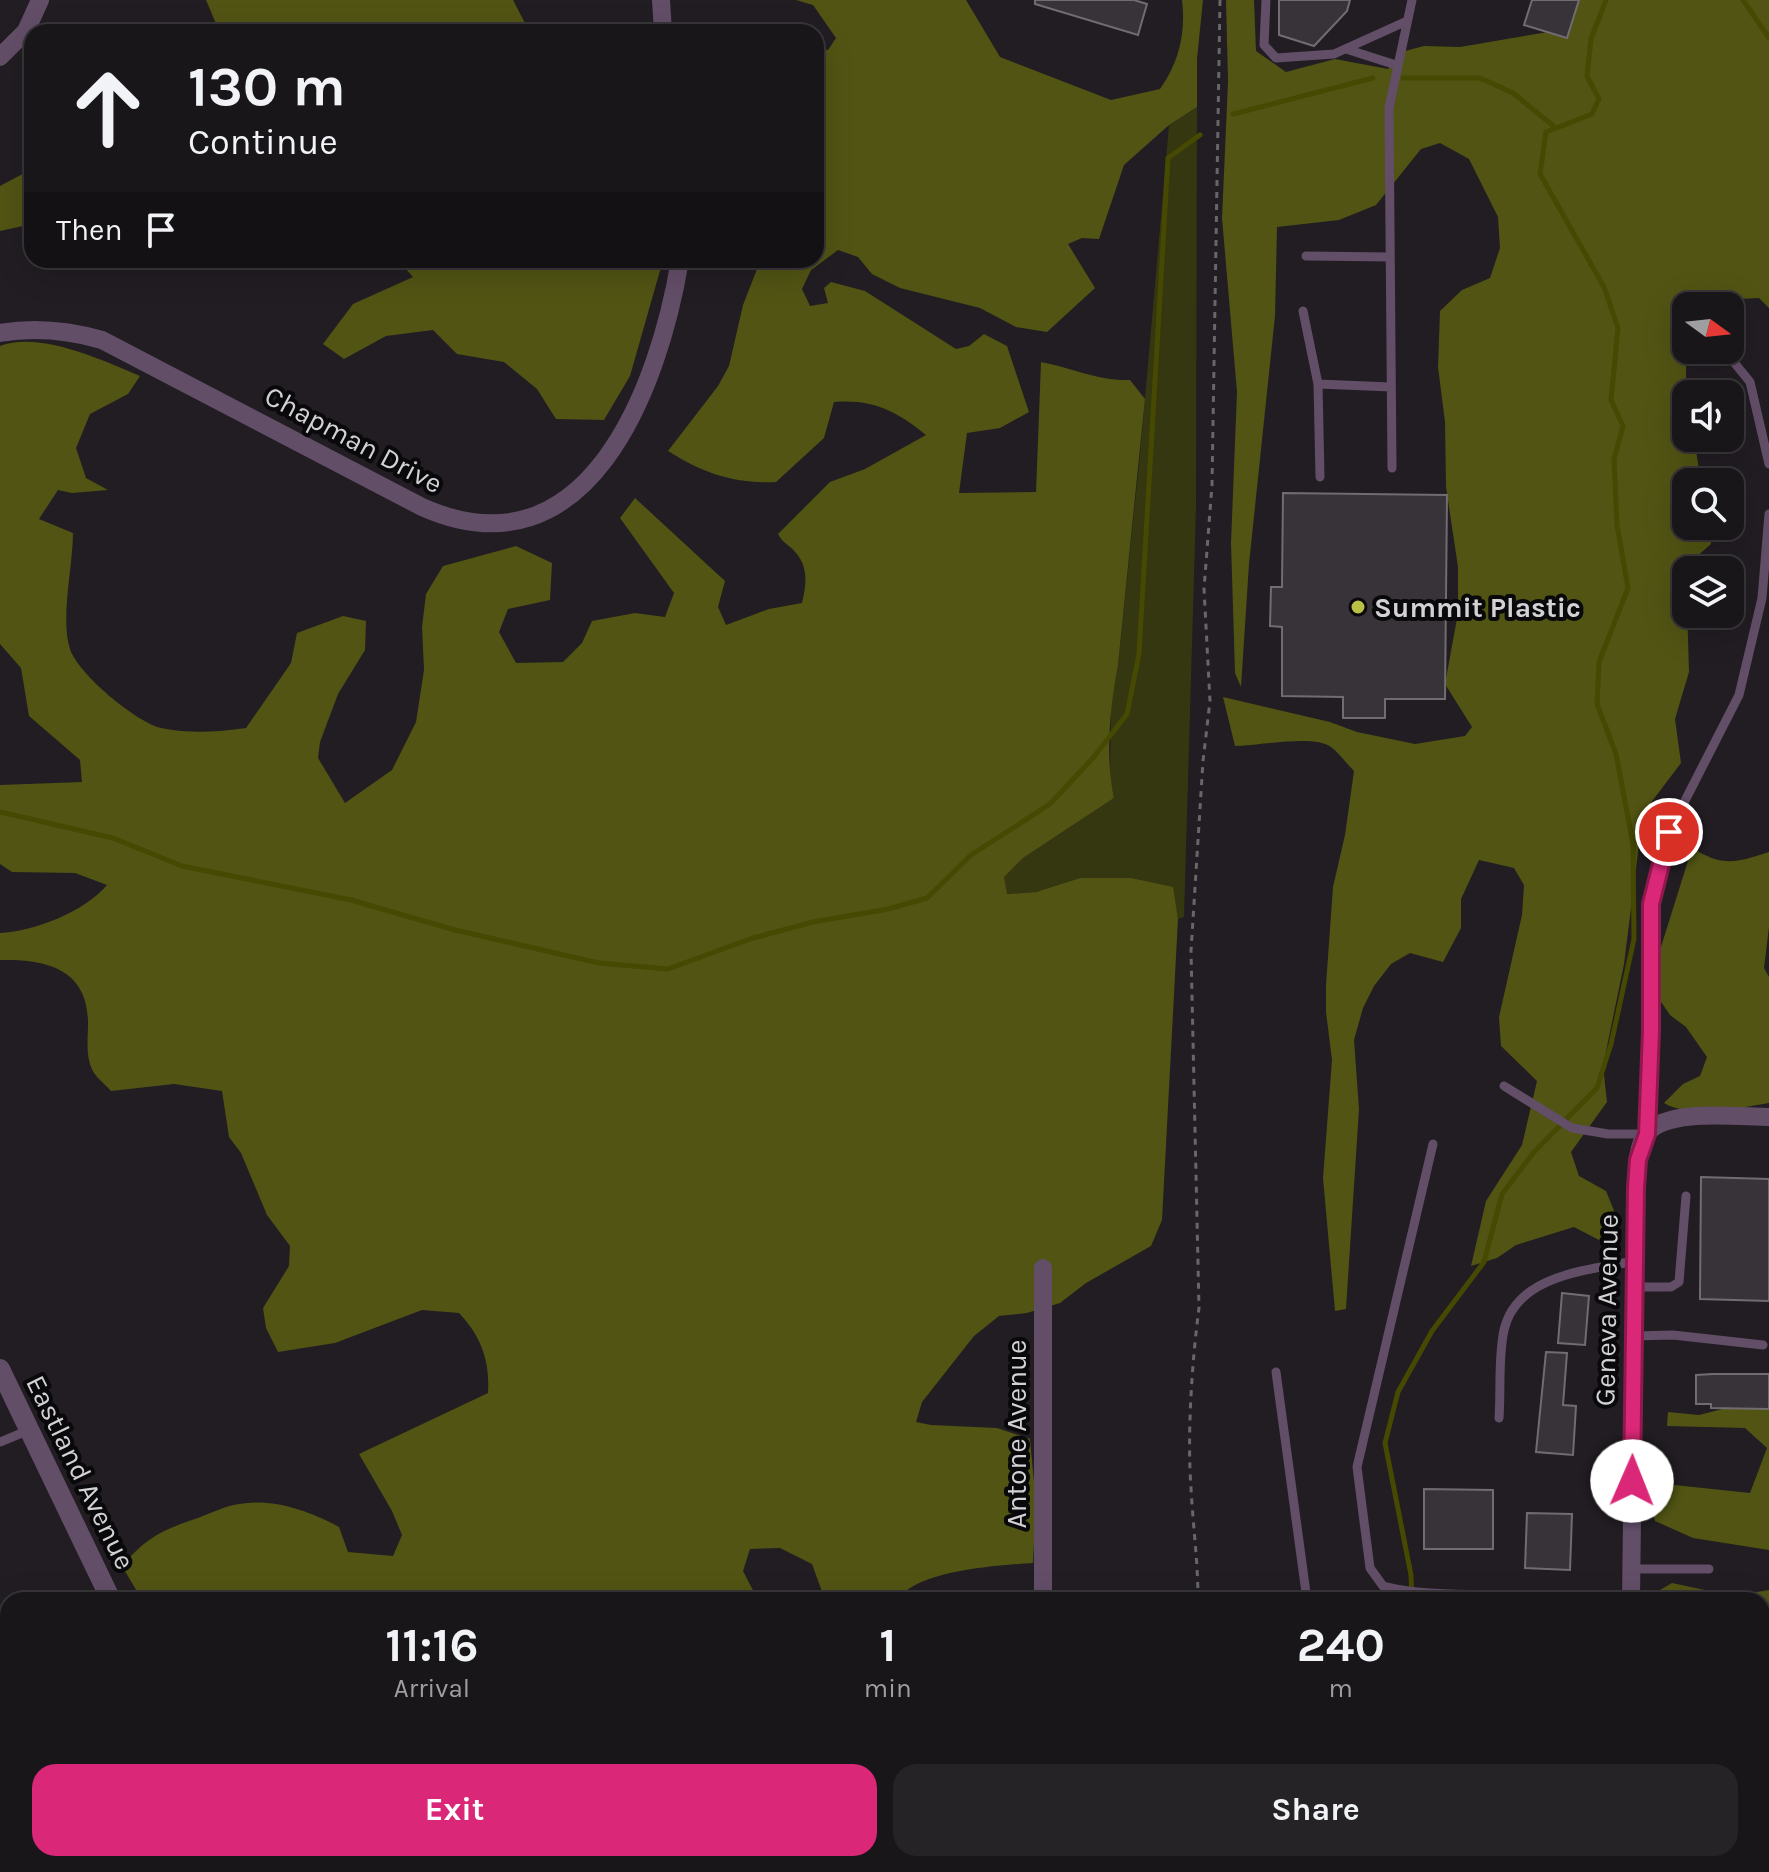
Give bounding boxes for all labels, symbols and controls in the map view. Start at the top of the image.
text: 130 m [188,54,346,119]
icon: ahead [56,56,160,160]
text: Continue [188,121,338,163]
icon: arrive [139,208,183,252]
text: Then [56,212,123,248]
north arrow [1672,292,1744,364]
map controls [1672,292,1744,628]
street label: Chapman Drive [259,379,448,500]
button: sound [1672,380,1744,452]
button: search [1672,468,1744,540]
button: layers [1672,556,1744,628]
place label: Summit Plastic [1374,591,1581,624]
marker: Summit Plastic [1349,598,1367,616]
pin [1635,798,1703,866]
icon: arrive [1647,810,1691,854]
street label: Geneva Avenue [1588,1214,1625,1406]
street label: Antone Avenue [1000,1340,1033,1528]
street label: Eastland Avenue [19,1370,142,1575]
position arrow [1590,1439,1674,1523]
text: 11:16 [385,1617,479,1673]
text: 1 [879,1617,896,1673]
text: 240 [1297,1617,1385,1673]
text: Arrival [394,1673,470,1704]
text: min [864,1673,912,1704]
text: m [1329,1673,1353,1704]
button: Exit [32,1764,877,1856]
button: Share [893,1764,1738,1856]

